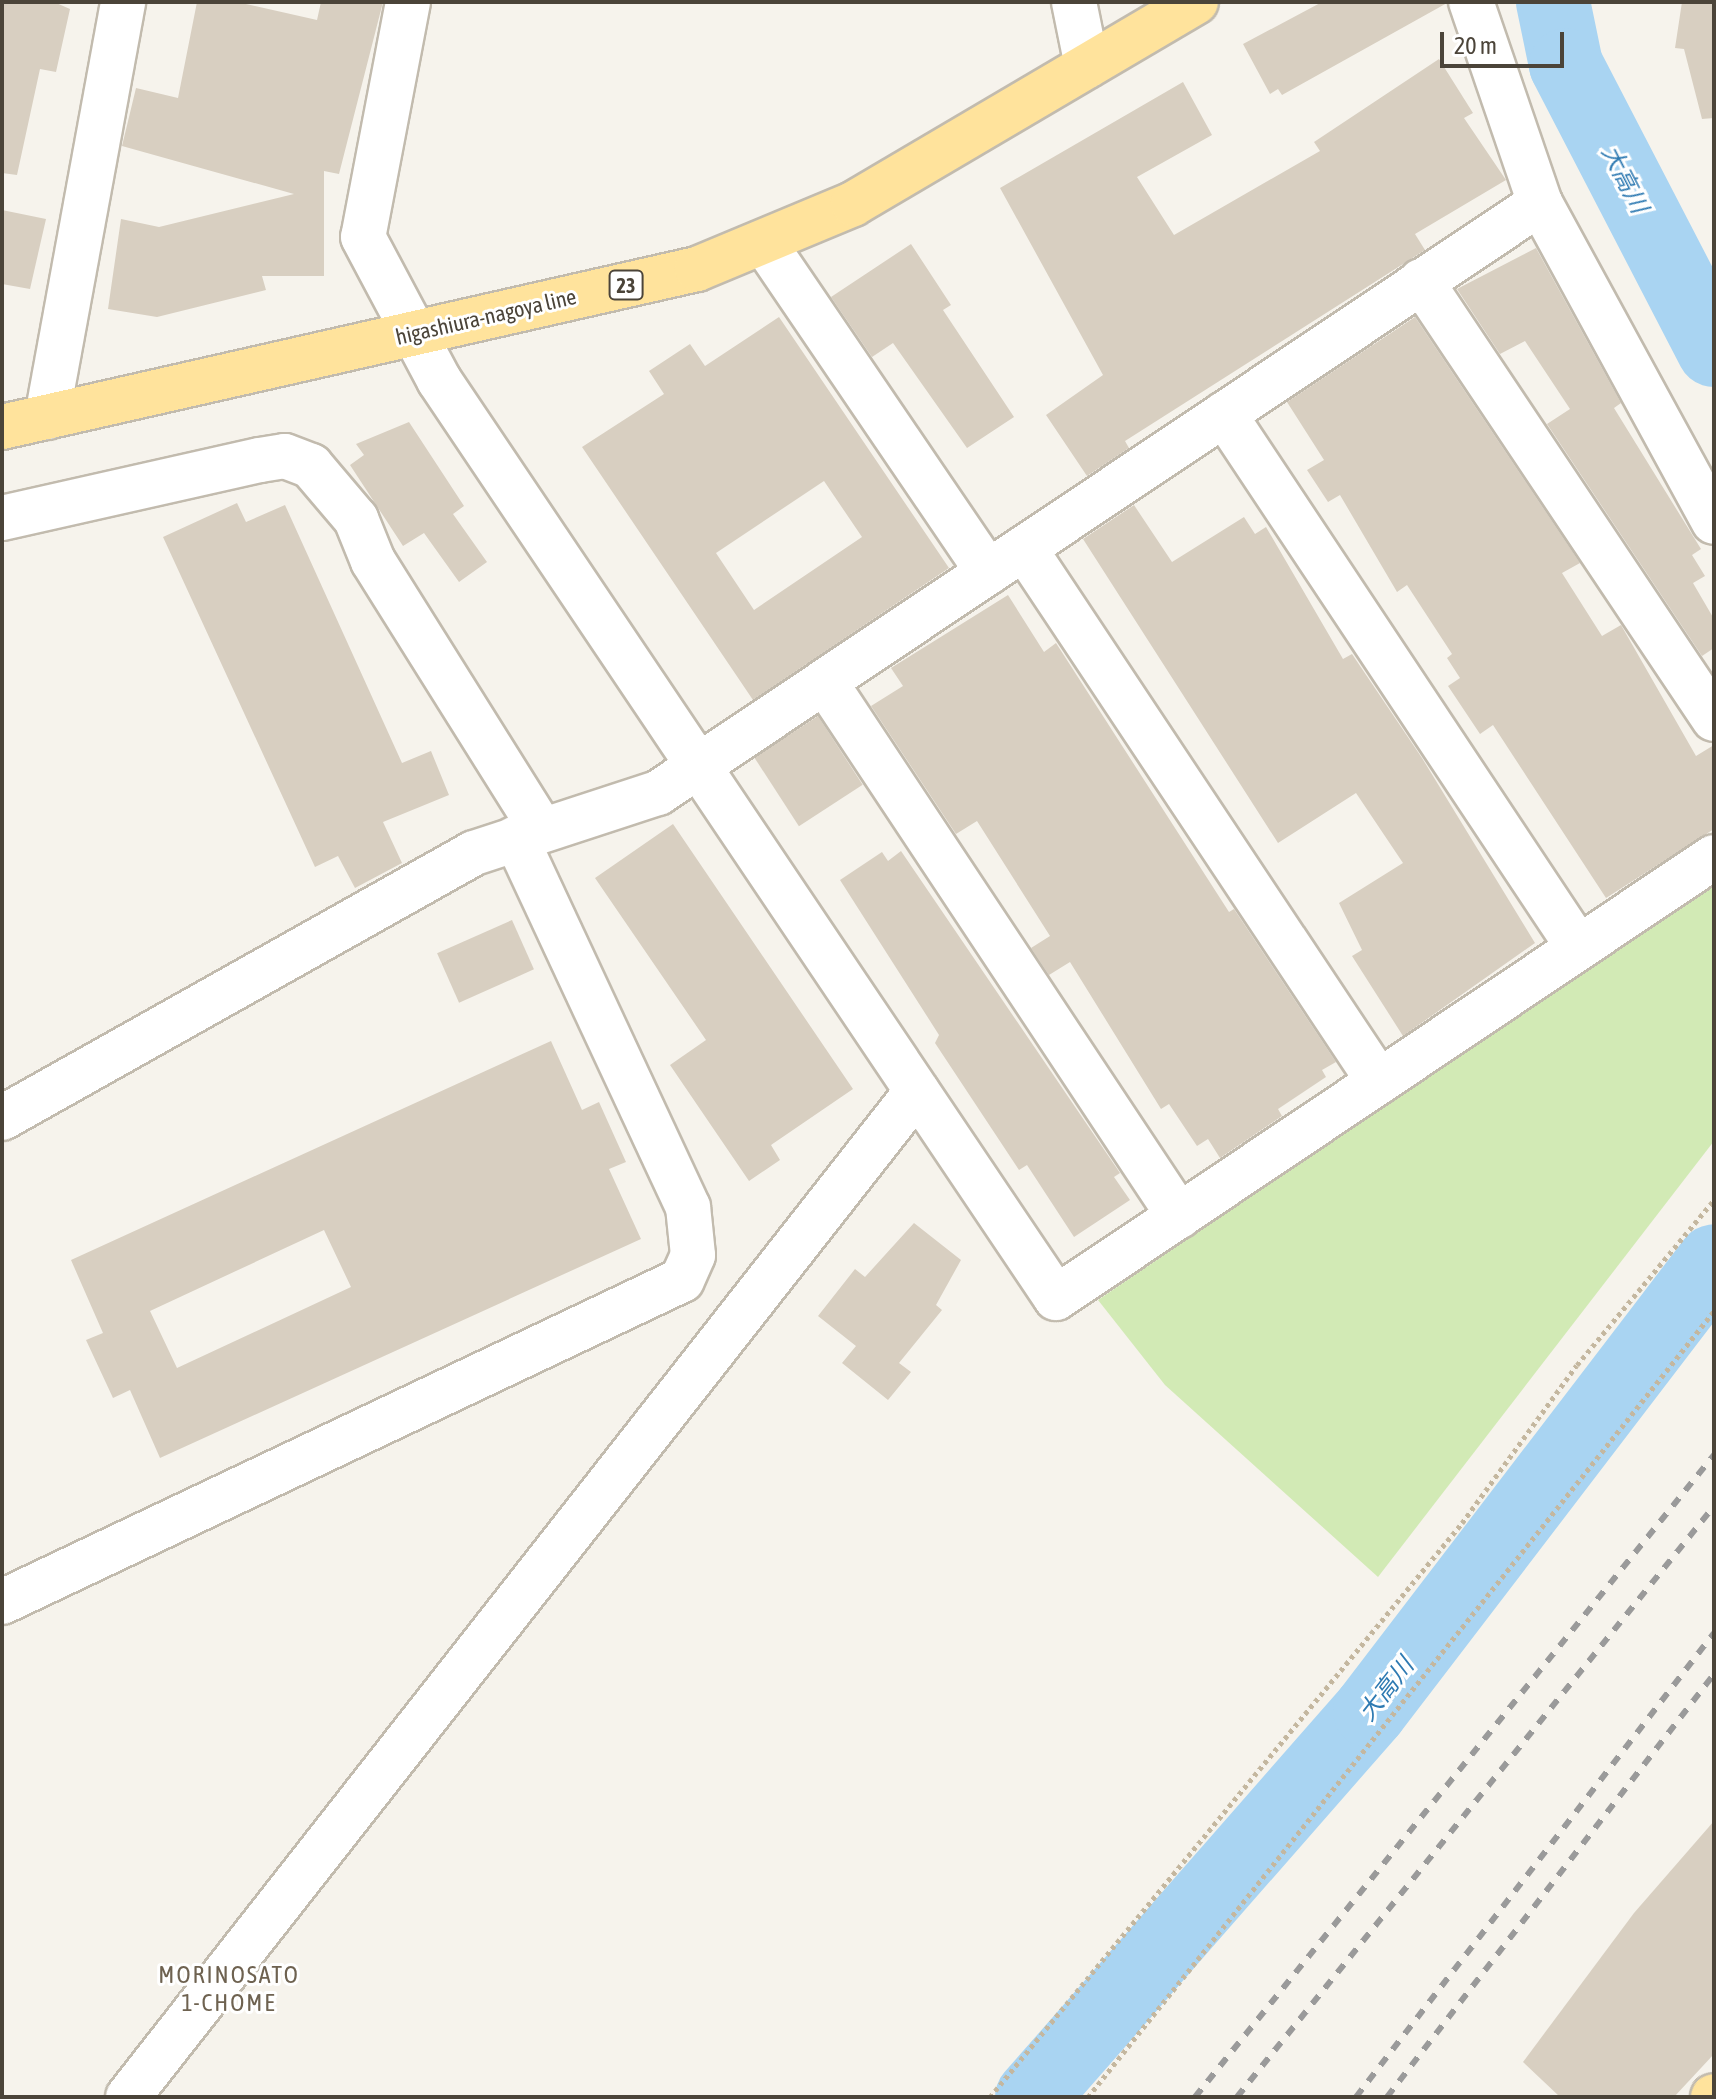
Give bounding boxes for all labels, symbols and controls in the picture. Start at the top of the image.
scale bar [1444,16,1568,66]
text: 20 m [1454,32,1497,59]
water label: 大高川 [1596,140,1654,218]
road number: 23 [608,269,644,301]
street label: higashiura-nagoya line [393,283,579,351]
water label: 大高川 [1352,1652,1420,1726]
district label: MORINOSATO 1-CHOME [158,1961,300,2017]

